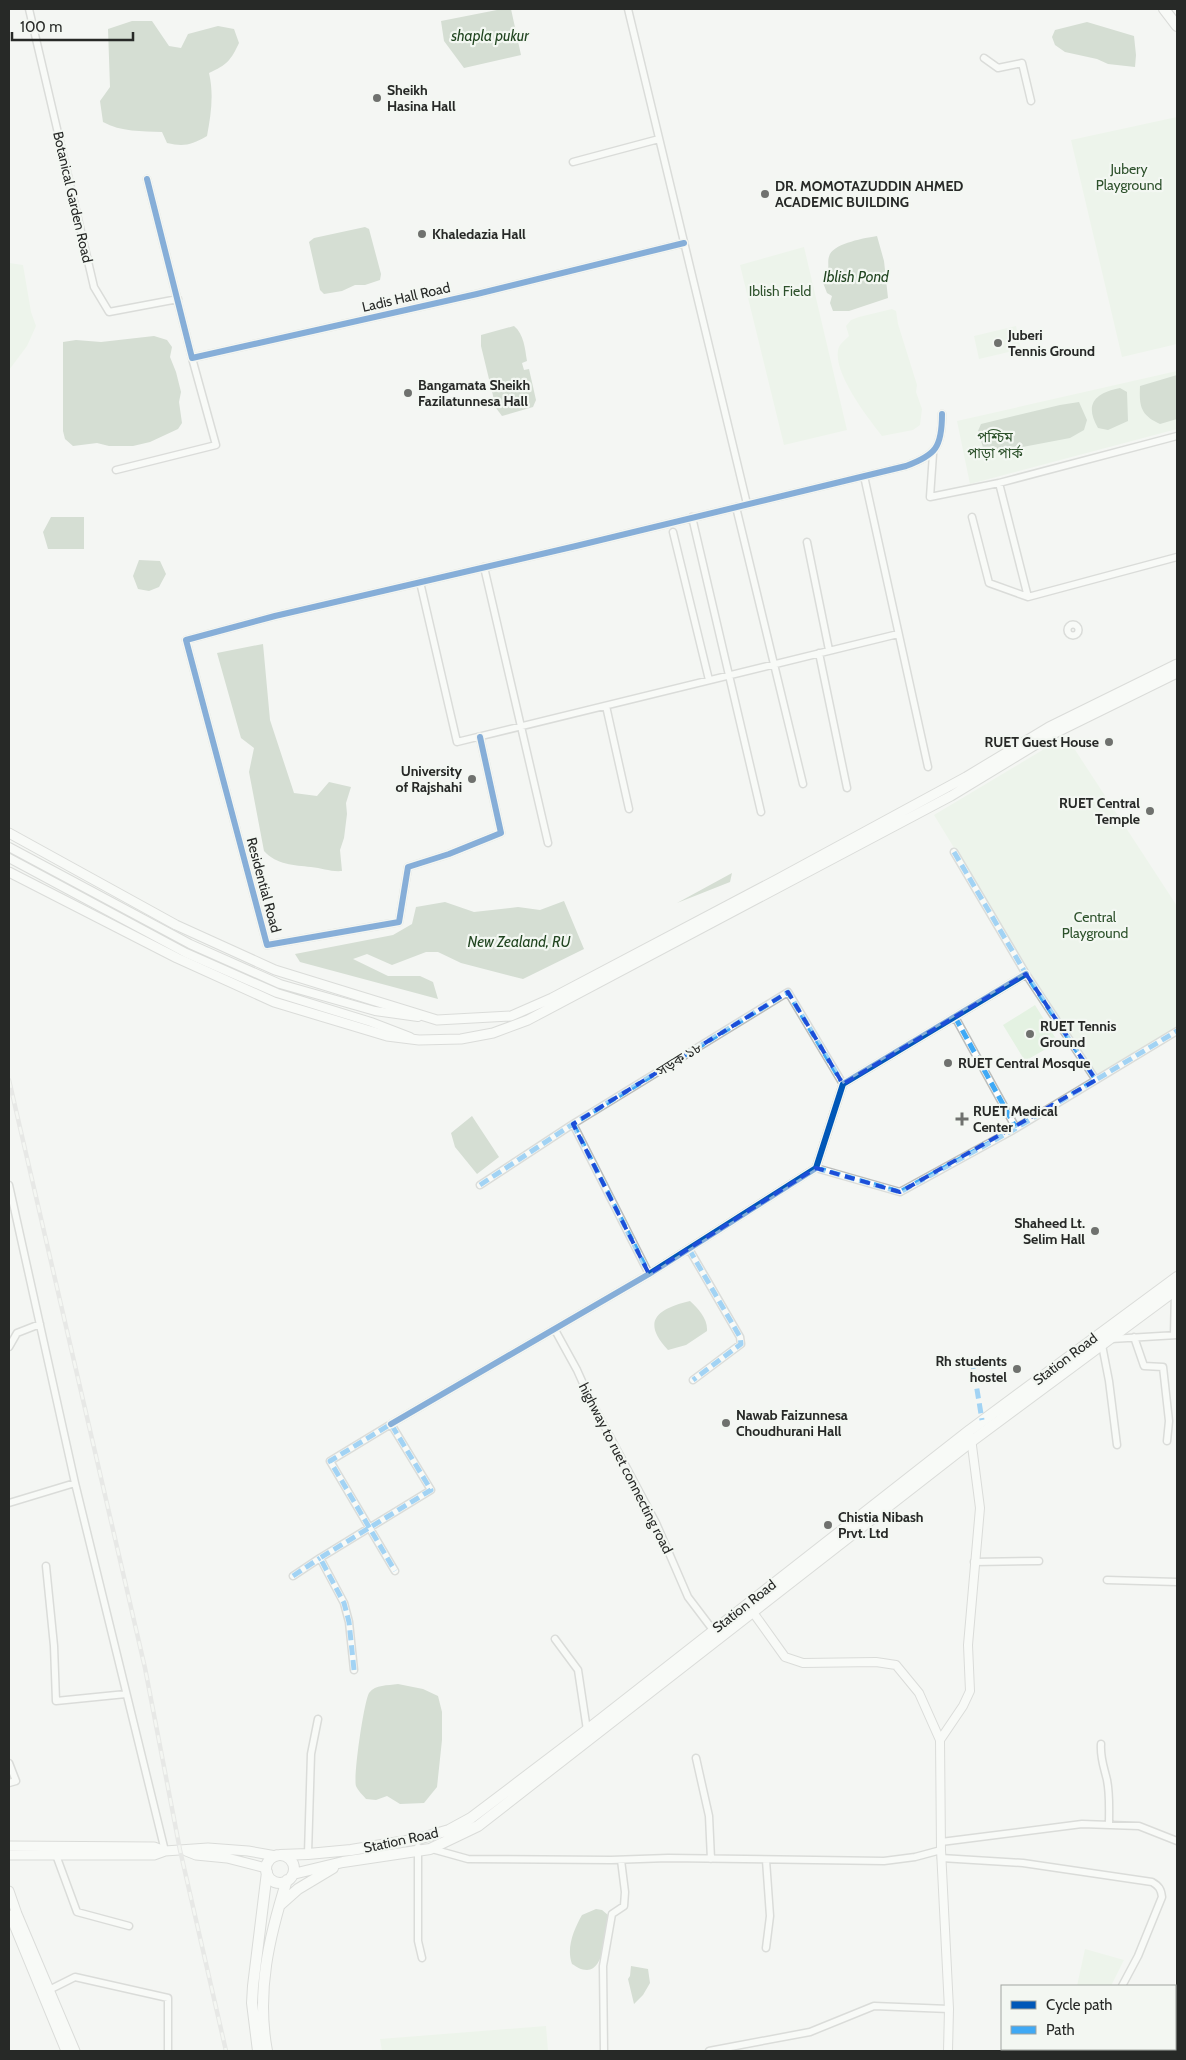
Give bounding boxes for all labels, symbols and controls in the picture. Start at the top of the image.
scale bar [12,10,134,42]
text: 100 m [20,18,62,36]
water label: shapla pukur [450,27,530,45]
place label: Sheikh Hasina Hall [387,81,456,115]
marker: Sheikh Hasina Hall [371,92,383,104]
street label: Botanical Garden Road [49,130,97,264]
park label: Jubery Playground [1096,160,1162,194]
place label: DR. MOMOTAZUDDIN AHMED ACADEMIC BUILDING [775,177,963,211]
marker: DR. MOMOTAZUDDIN AHMED ACADEMIC BUILDING [759,188,771,200]
place label: Khaledazia Hall [432,225,526,243]
marker: Khaledazia Hall [416,228,428,240]
water label: Iblish Pond [823,268,890,286]
street label: Ladis Hall Road [360,278,452,316]
park label: Iblish Field [749,282,811,300]
place label: Juberi Tennis Ground [1007,326,1095,360]
marker: Juberi Tennis Ground [992,337,1004,349]
place label: Bangamata Sheikh Fazilatunnesa Hall [418,376,530,410]
marker: Bangamata Sheikh Fazilatunnesa Hall [402,387,414,399]
park label: পশ্চিম পাড়া পার্ক [967,428,1024,462]
place label: RUET Guest House [984,733,1099,751]
marker: RUET Guest House [1103,736,1115,748]
place label: University of Rajshahi [395,762,462,796]
marker: University of Rajshahi [466,773,478,785]
place label: RUET Central Temple [1059,794,1140,828]
marker: RUET Central Temple [1144,805,1156,817]
street label: Residential Road [243,835,285,935]
park label: Central Playground [1062,908,1128,942]
water label: New Zealand, RU [468,933,570,951]
place label: RUET Tennis Ground [1040,1017,1116,1051]
marker: RUET Tennis Ground [1024,1028,1036,1040]
street label: সড়ক ১৮ [652,1038,705,1080]
place label: RUET Central Mosque [958,1054,1090,1072]
marker: RUET Central Mosque [942,1057,954,1069]
place label: RUET Medical Center [973,1102,1058,1136]
marker: RUET Medical Center [955,1112,969,1126]
place label: Shaheed Lt. Selim Hall [1014,1214,1085,1248]
marker: Shaheed Lt. Selim Hall [1089,1225,1101,1237]
street label: Station Road [1029,1329,1101,1389]
place label: Rh students hostel [935,1352,1007,1386]
marker: Rh students hostel [1011,1363,1023,1375]
street label: highway to ruet connecting road [575,1380,677,1556]
place label: Nawab Faizunnesa Choudhurani Hall [736,1406,848,1440]
marker: Nawab Faizunnesa Choudhurani Hall [720,1417,732,1429]
place label: Chistia Nibash Prvt. Ltd [838,1508,924,1542]
marker: Chistia Nibash Prvt. Ltd [822,1519,834,1531]
street label: Station Road [709,1576,779,1636]
street label: Station Road [362,1823,440,1857]
legend [1001,1985,1176,2050]
text: Cycle path [1046,1996,1112,2014]
text: Path [1046,2021,1075,2039]

